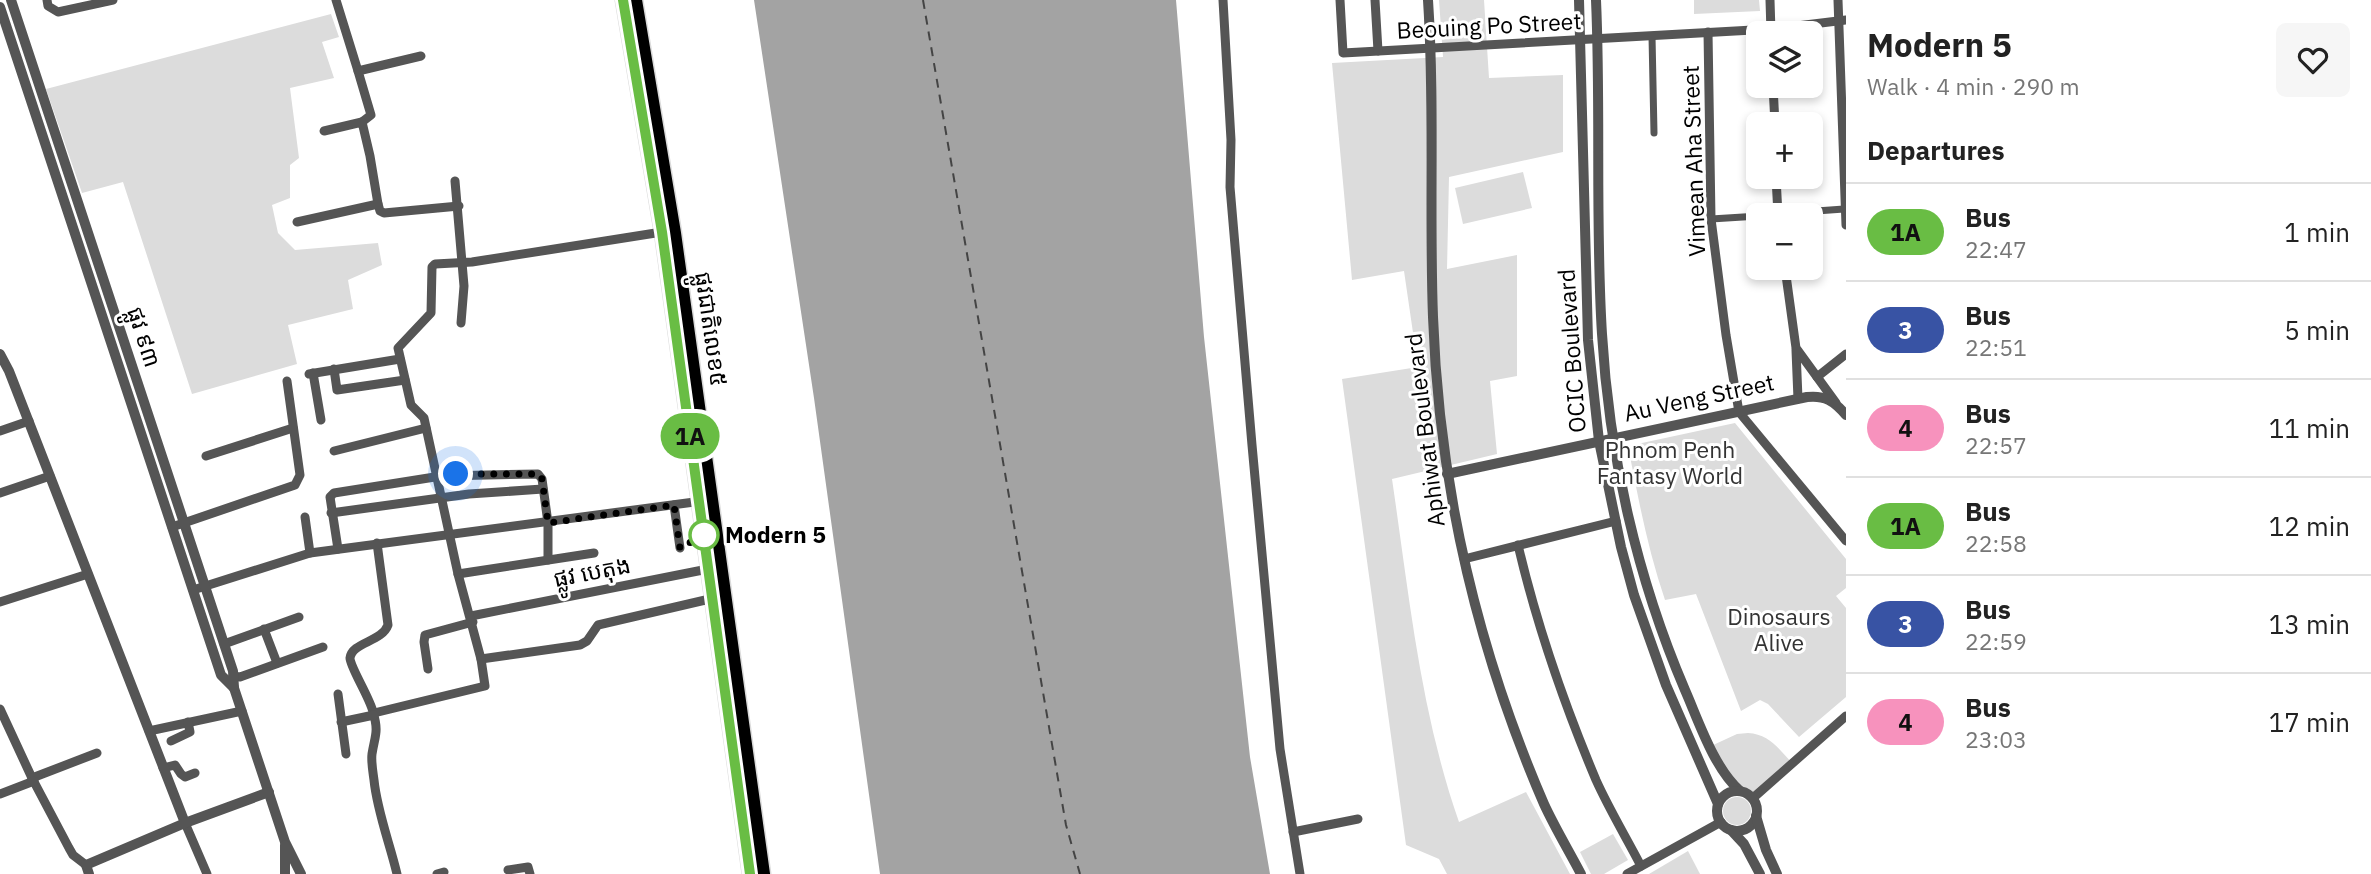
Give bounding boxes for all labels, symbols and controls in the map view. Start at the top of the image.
street label: Beouing Po Street [1396,5,1582,45]
map controls [1746,21,1823,280]
button: layers [1746,21,1823,98]
text: Modern 5 [1867,23,2012,66]
button: heart [2276,23,2350,97]
street label: Vimean Aha Street [1675,65,1711,257]
text: Walk · 4 min · 290 m [1867,71,2080,101]
button: + [1746,112,1823,189]
text: Departures [1867,133,2005,167]
text: Bus [1965,200,2011,234]
button: − [1746,203,1823,280]
text: 1 min [2284,215,2350,249]
text: 1A [1890,216,1921,248]
text: 22:47 [1965,234,2027,264]
street label: OCIC Boulevard [1550,268,1592,434]
street label: ផ្លូវជាតិលេខ៥ [681,270,735,389]
text: Bus [1965,298,2011,332]
street label: ផ្លូវ ៩៣ [114,303,169,373]
text: 5 min [2284,313,2350,347]
text: 3 [1898,314,1913,346]
street label: Aphiwat Boulevard [1397,332,1451,529]
text: 22:51 [1965,332,2027,362]
street label: Au Veng Street [1621,366,1777,428]
text: Bus [1965,396,2011,430]
text: 11 min [2269,411,2350,445]
text: 4 [1898,412,1913,444]
line badge: 1A [658,413,722,459]
text: 1A [675,420,705,452]
text: 22:57 [1965,430,2027,460]
park label: Phnom Penh Fantasy World [1597,434,1743,490]
your location [438,456,473,491]
text: Bus [1965,494,2011,528]
text: 12 min [2269,509,2350,543]
text: 1A [1890,510,1921,542]
place label: Modern 5 [725,519,826,549]
marker: Modern 5 [689,520,719,550]
text: 22:58 [1965,528,2027,558]
street label: ផ្លូវ បេតុង [551,549,634,601]
text: Bus [1965,592,2011,626]
park label: Dinosaurs Alive [1727,601,1831,657]
text: 13 min [2269,607,2350,641]
text: 3 [1898,608,1913,640]
text: 22:59 [1965,626,2027,656]
text: Bus [1965,690,2011,724]
text: 17 min [2269,705,2350,739]
text: 4 [1898,706,1913,738]
text: 23:03 [1965,724,2027,754]

